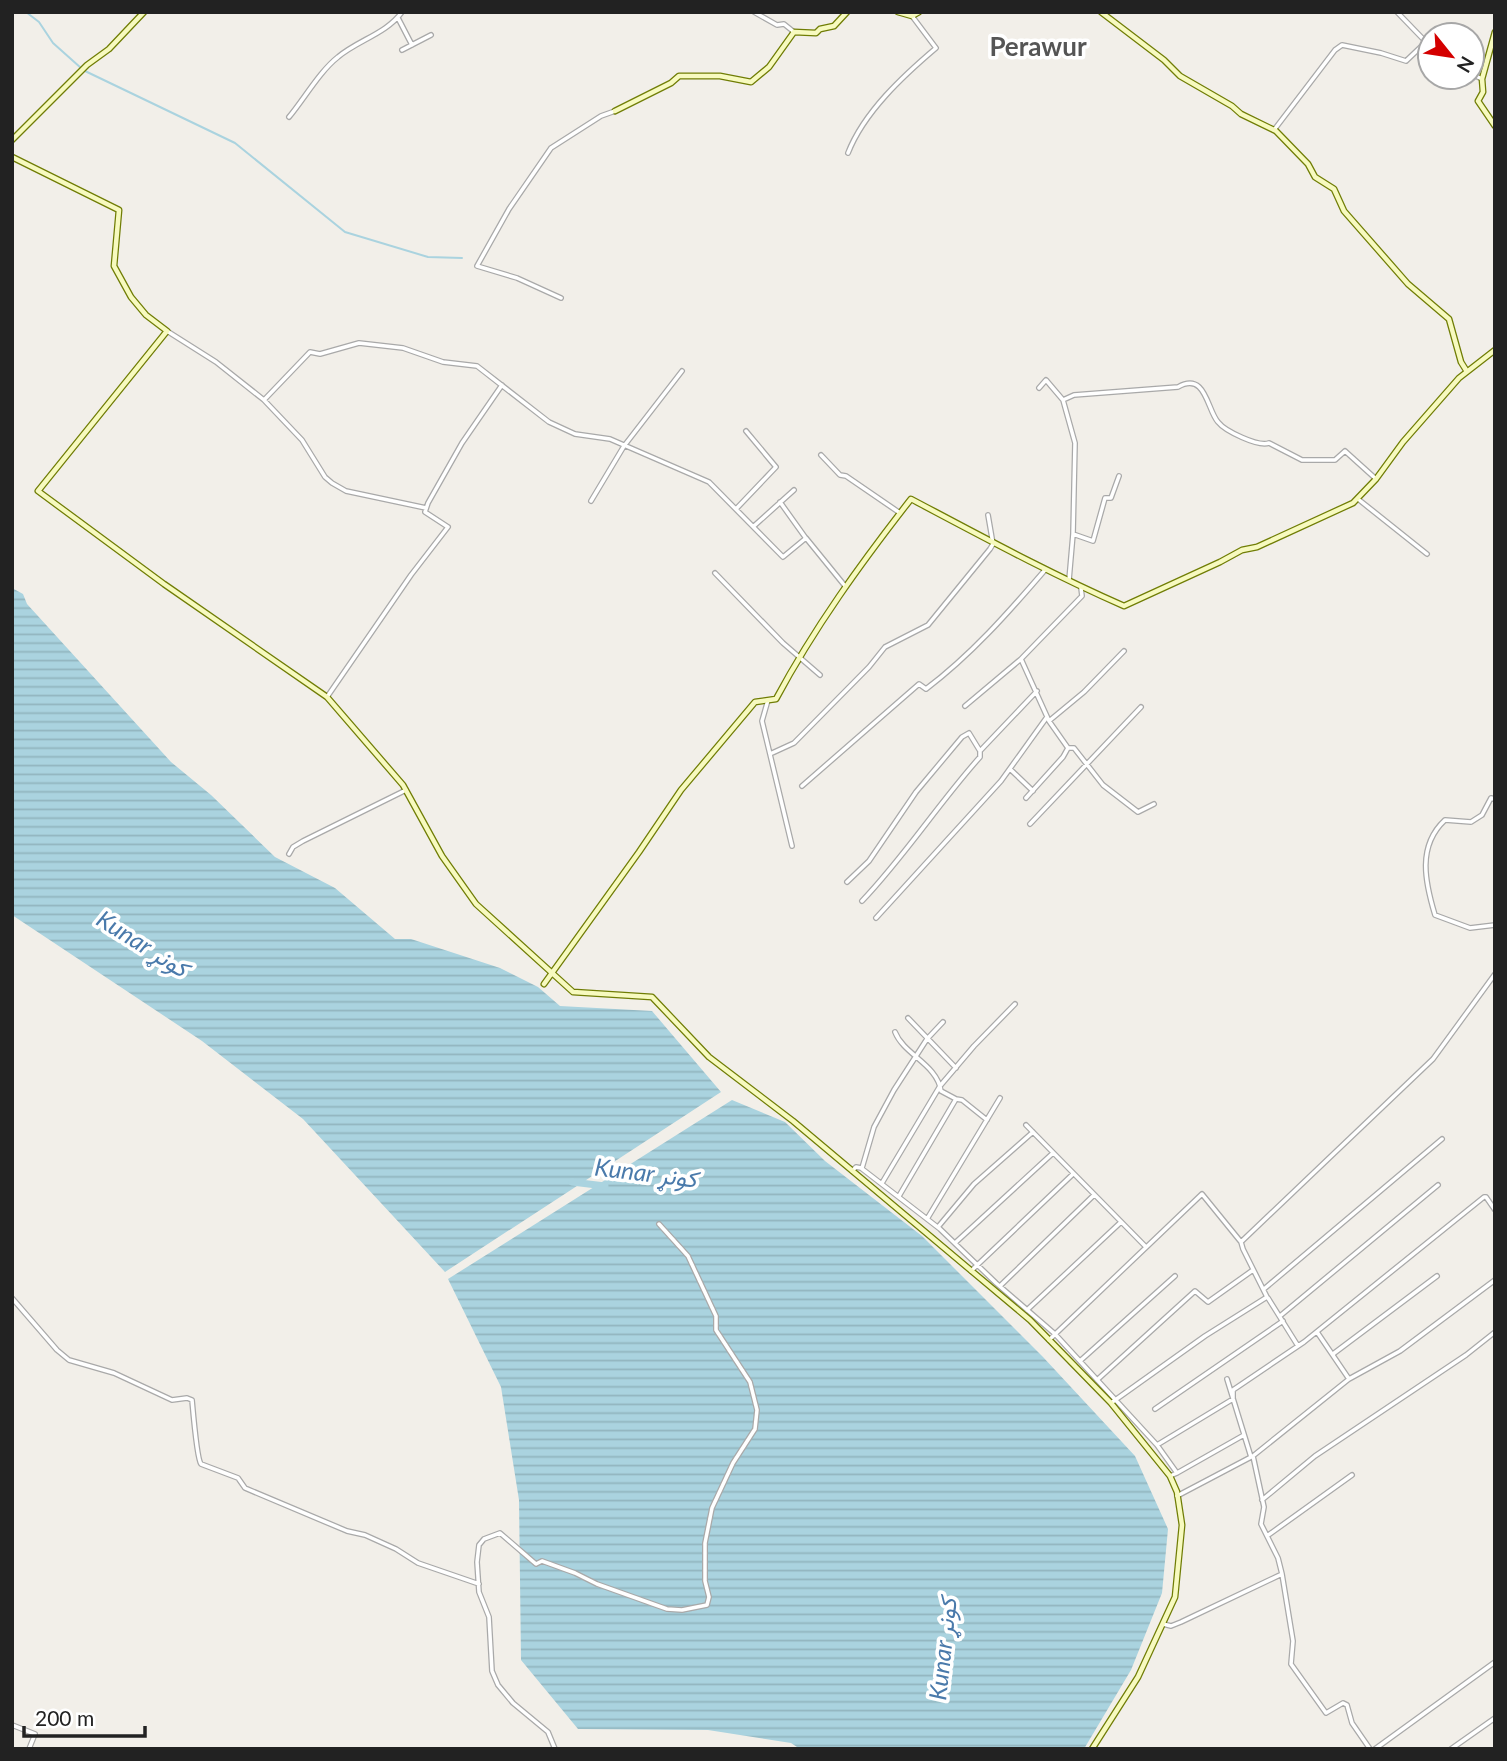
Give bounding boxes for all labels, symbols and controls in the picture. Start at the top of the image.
north arrow [1416,21,1486,91]
district label: Perawur [989,30,1087,62]
text: N [1453,53,1480,77]
water label: Kunar کونړ [90,903,198,988]
water label: Kunar کونړ [593,1151,703,1197]
water label: Kunar کونړ [922,1592,966,1702]
scale bar [24,1694,145,1738]
text: 200 m [35,1705,94,1730]

